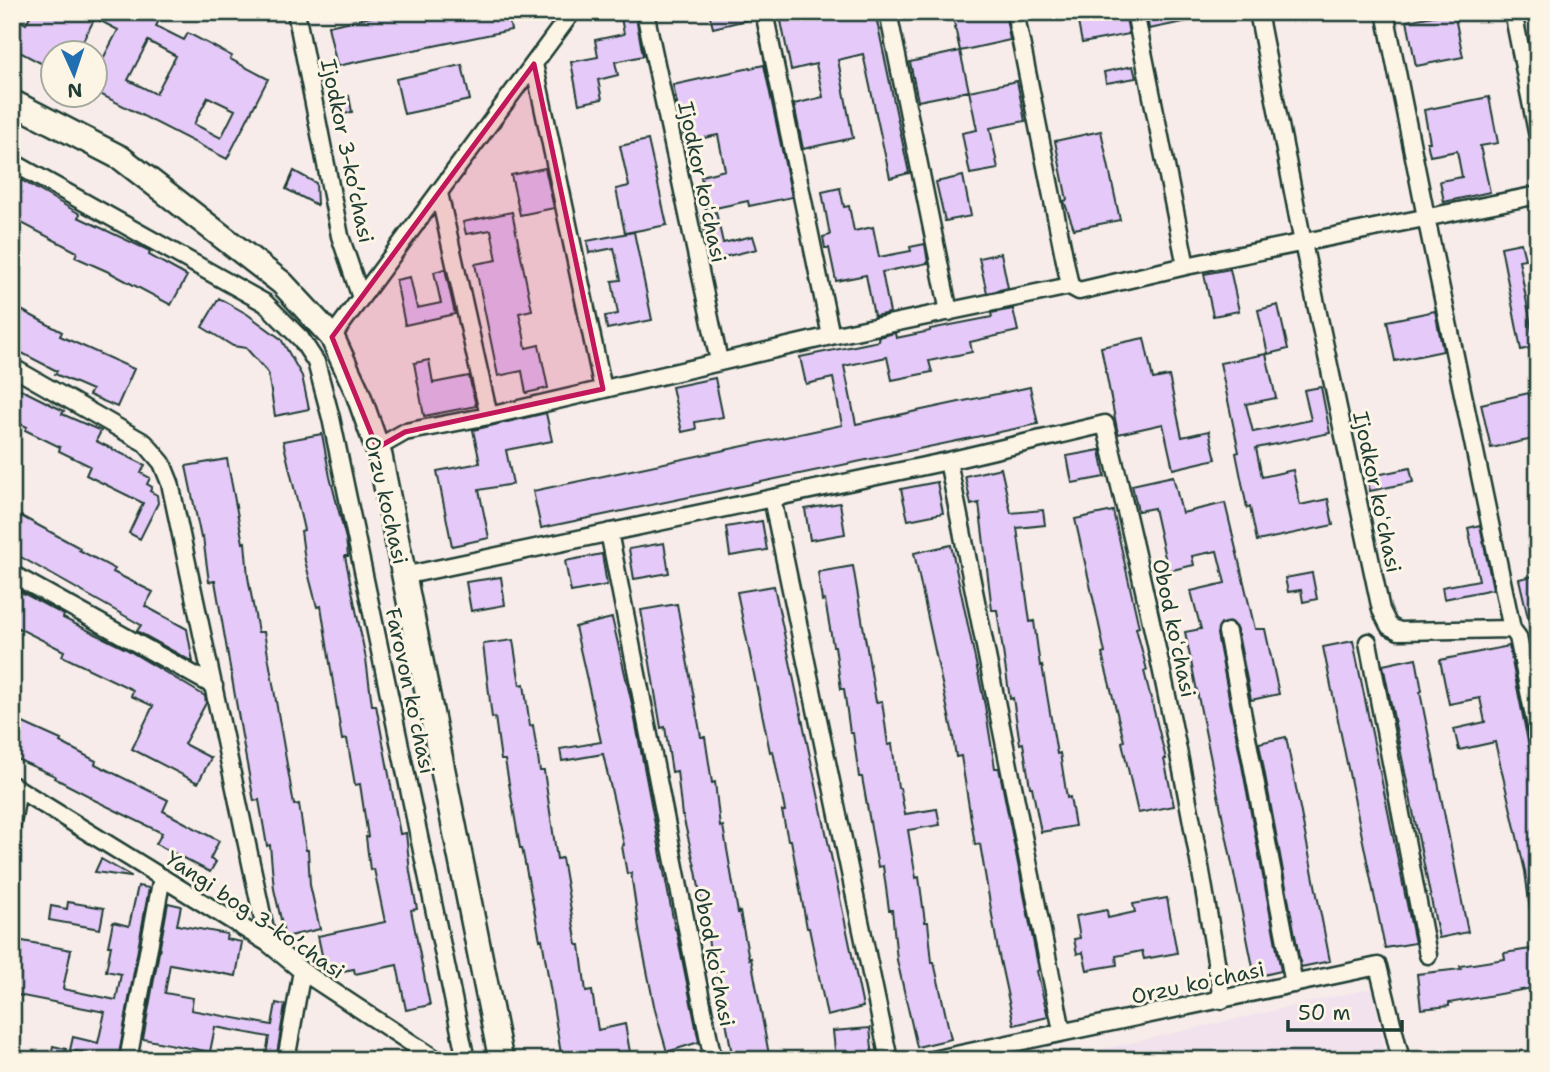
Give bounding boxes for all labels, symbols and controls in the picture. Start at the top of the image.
north arrow [38,38,108,108]
street label: Ijodkor 3-koʼchasi [314,56,380,246]
text: N [67,78,83,103]
street label: Ijodkor koʻchasi [671,99,733,265]
street label: Ijodkor koʻchasi [1346,409,1408,575]
street label: Orzu kochasi [358,433,414,567]
street label: Obod koʻchasi [1146,556,1202,700]
street label: Farovon koʻchasi [379,605,441,777]
street label: Yangi bog 3-koʼchasi [160,845,350,985]
street label: Obod koʻchasi [687,885,741,1029]
street label: Orzu koʻchasi [1129,955,1267,1011]
scale bar [1288,988,1401,1032]
text: 50 m [1298,999,1351,1027]

